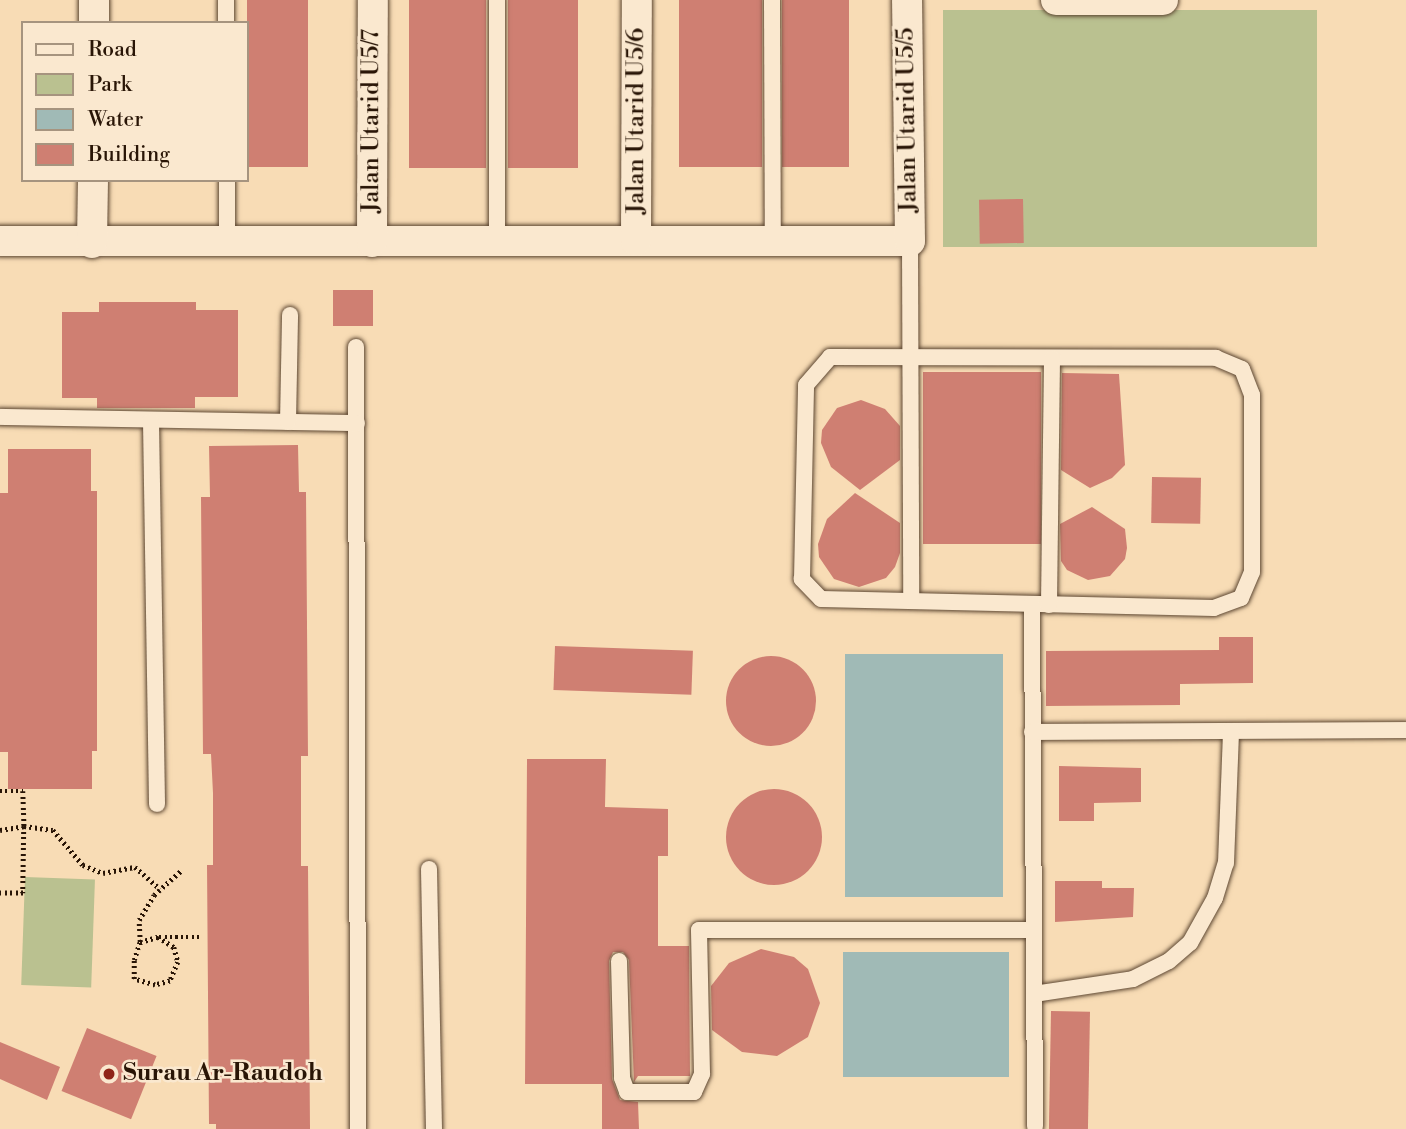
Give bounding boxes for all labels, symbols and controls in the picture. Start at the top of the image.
legend [21,21,248,182]
street label: Jalan Utarid U5/5 [892,27,924,213]
street label: Jalan Utarid U5/6 [623,28,651,214]
street label: Jalan Utarid U5/7 [358,29,386,213]
text: Road [88,37,137,63]
text: Park [88,72,132,98]
text: Water [88,107,143,133]
text: Building [88,142,170,168]
place label: Surau Ar-Raudoh [123,1060,323,1088]
marker: Surau Ar-Raudoh [101,1066,117,1082]

